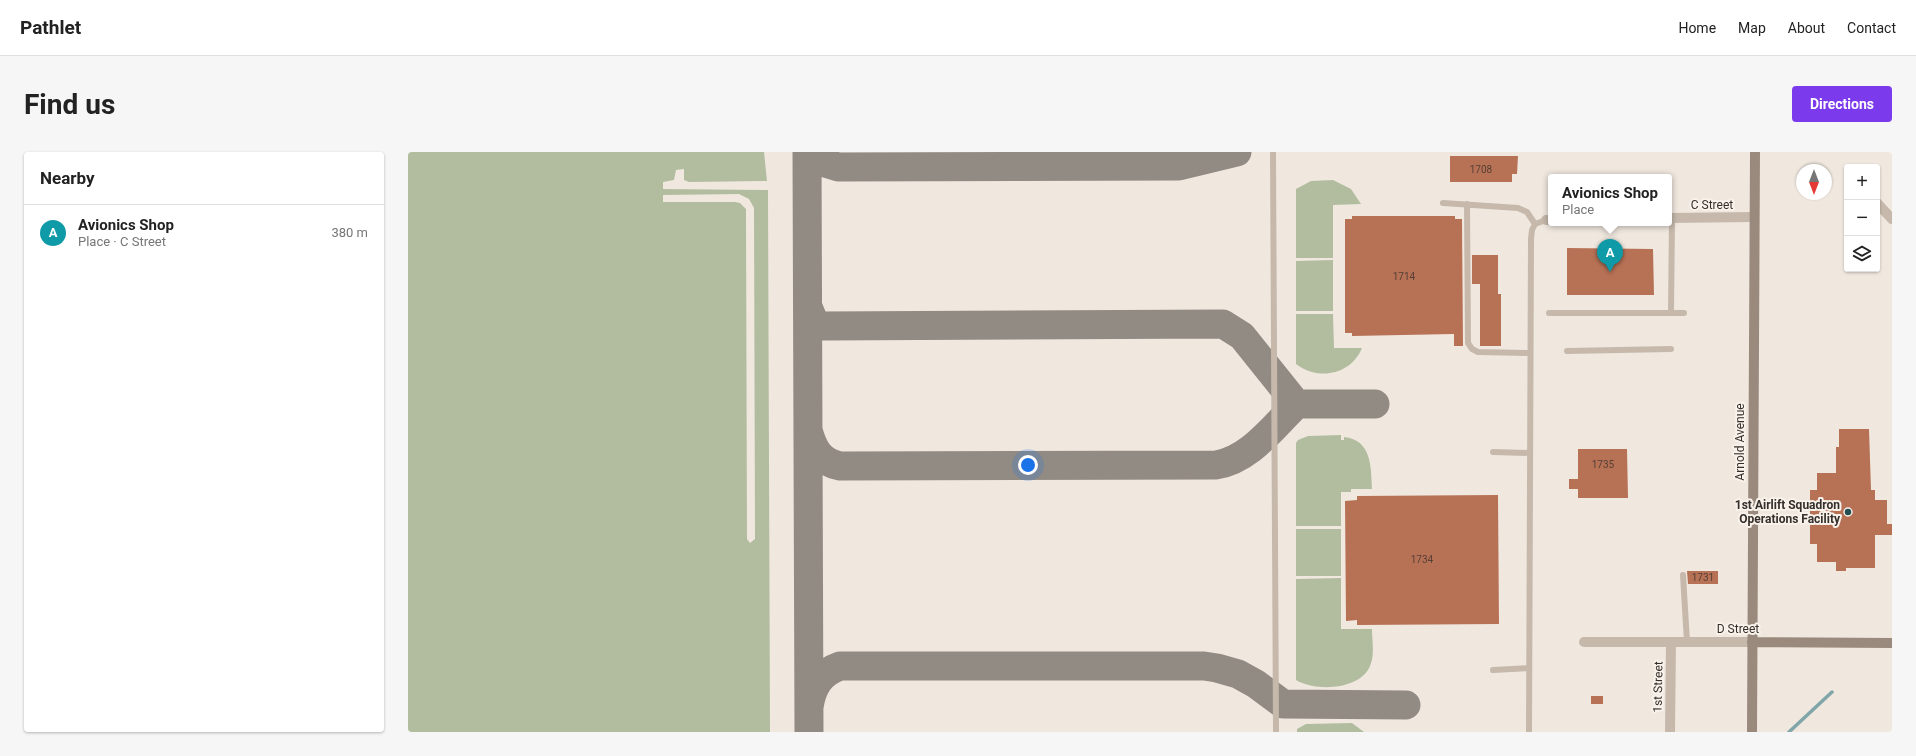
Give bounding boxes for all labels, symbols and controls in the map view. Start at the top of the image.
text: Pathlet [20,16,81,39]
text: Home [1678,20,1716,36]
text: Map [1738,20,1766,36]
text: About [1788,20,1825,36]
text: Contact [1847,20,1896,36]
button: Directions [1792,86,1892,122]
text: Find us [24,88,115,121]
house number: 1708 [1470,164,1493,175]
north arrow [1796,164,1832,200]
map controls [1844,164,1880,272]
button: + [1844,164,1880,200]
text: Nearby [40,168,95,188]
popup [1548,174,1672,226]
text: Avionics Shop [1562,184,1658,202]
street label: C Street [1691,198,1733,212]
button: − [1844,200,1880,236]
text: Place [1562,202,1594,217]
text: Avionics Shop [78,216,174,234]
text: A [49,225,57,240]
text: 380 m [331,225,368,240]
text: Place · C Street [78,234,166,249]
button: layers [1844,236,1880,272]
pin: A [1597,239,1623,272]
house number: 1714 [1393,271,1416,282]
street label: Arnold Avenue [1733,403,1747,481]
your location [1018,455,1038,475]
house number: 1735 [1592,459,1615,470]
place label: 1st Airlift Squadron Operations Facility [1735,498,1841,526]
marker: 1st Airlift Squadron Operations Facility [1843,507,1853,517]
house number: 1734 [1411,554,1434,565]
house number: 1731 [1692,572,1714,583]
street label: D Street [1717,622,1759,636]
street label: 1st Street [1651,661,1665,713]

